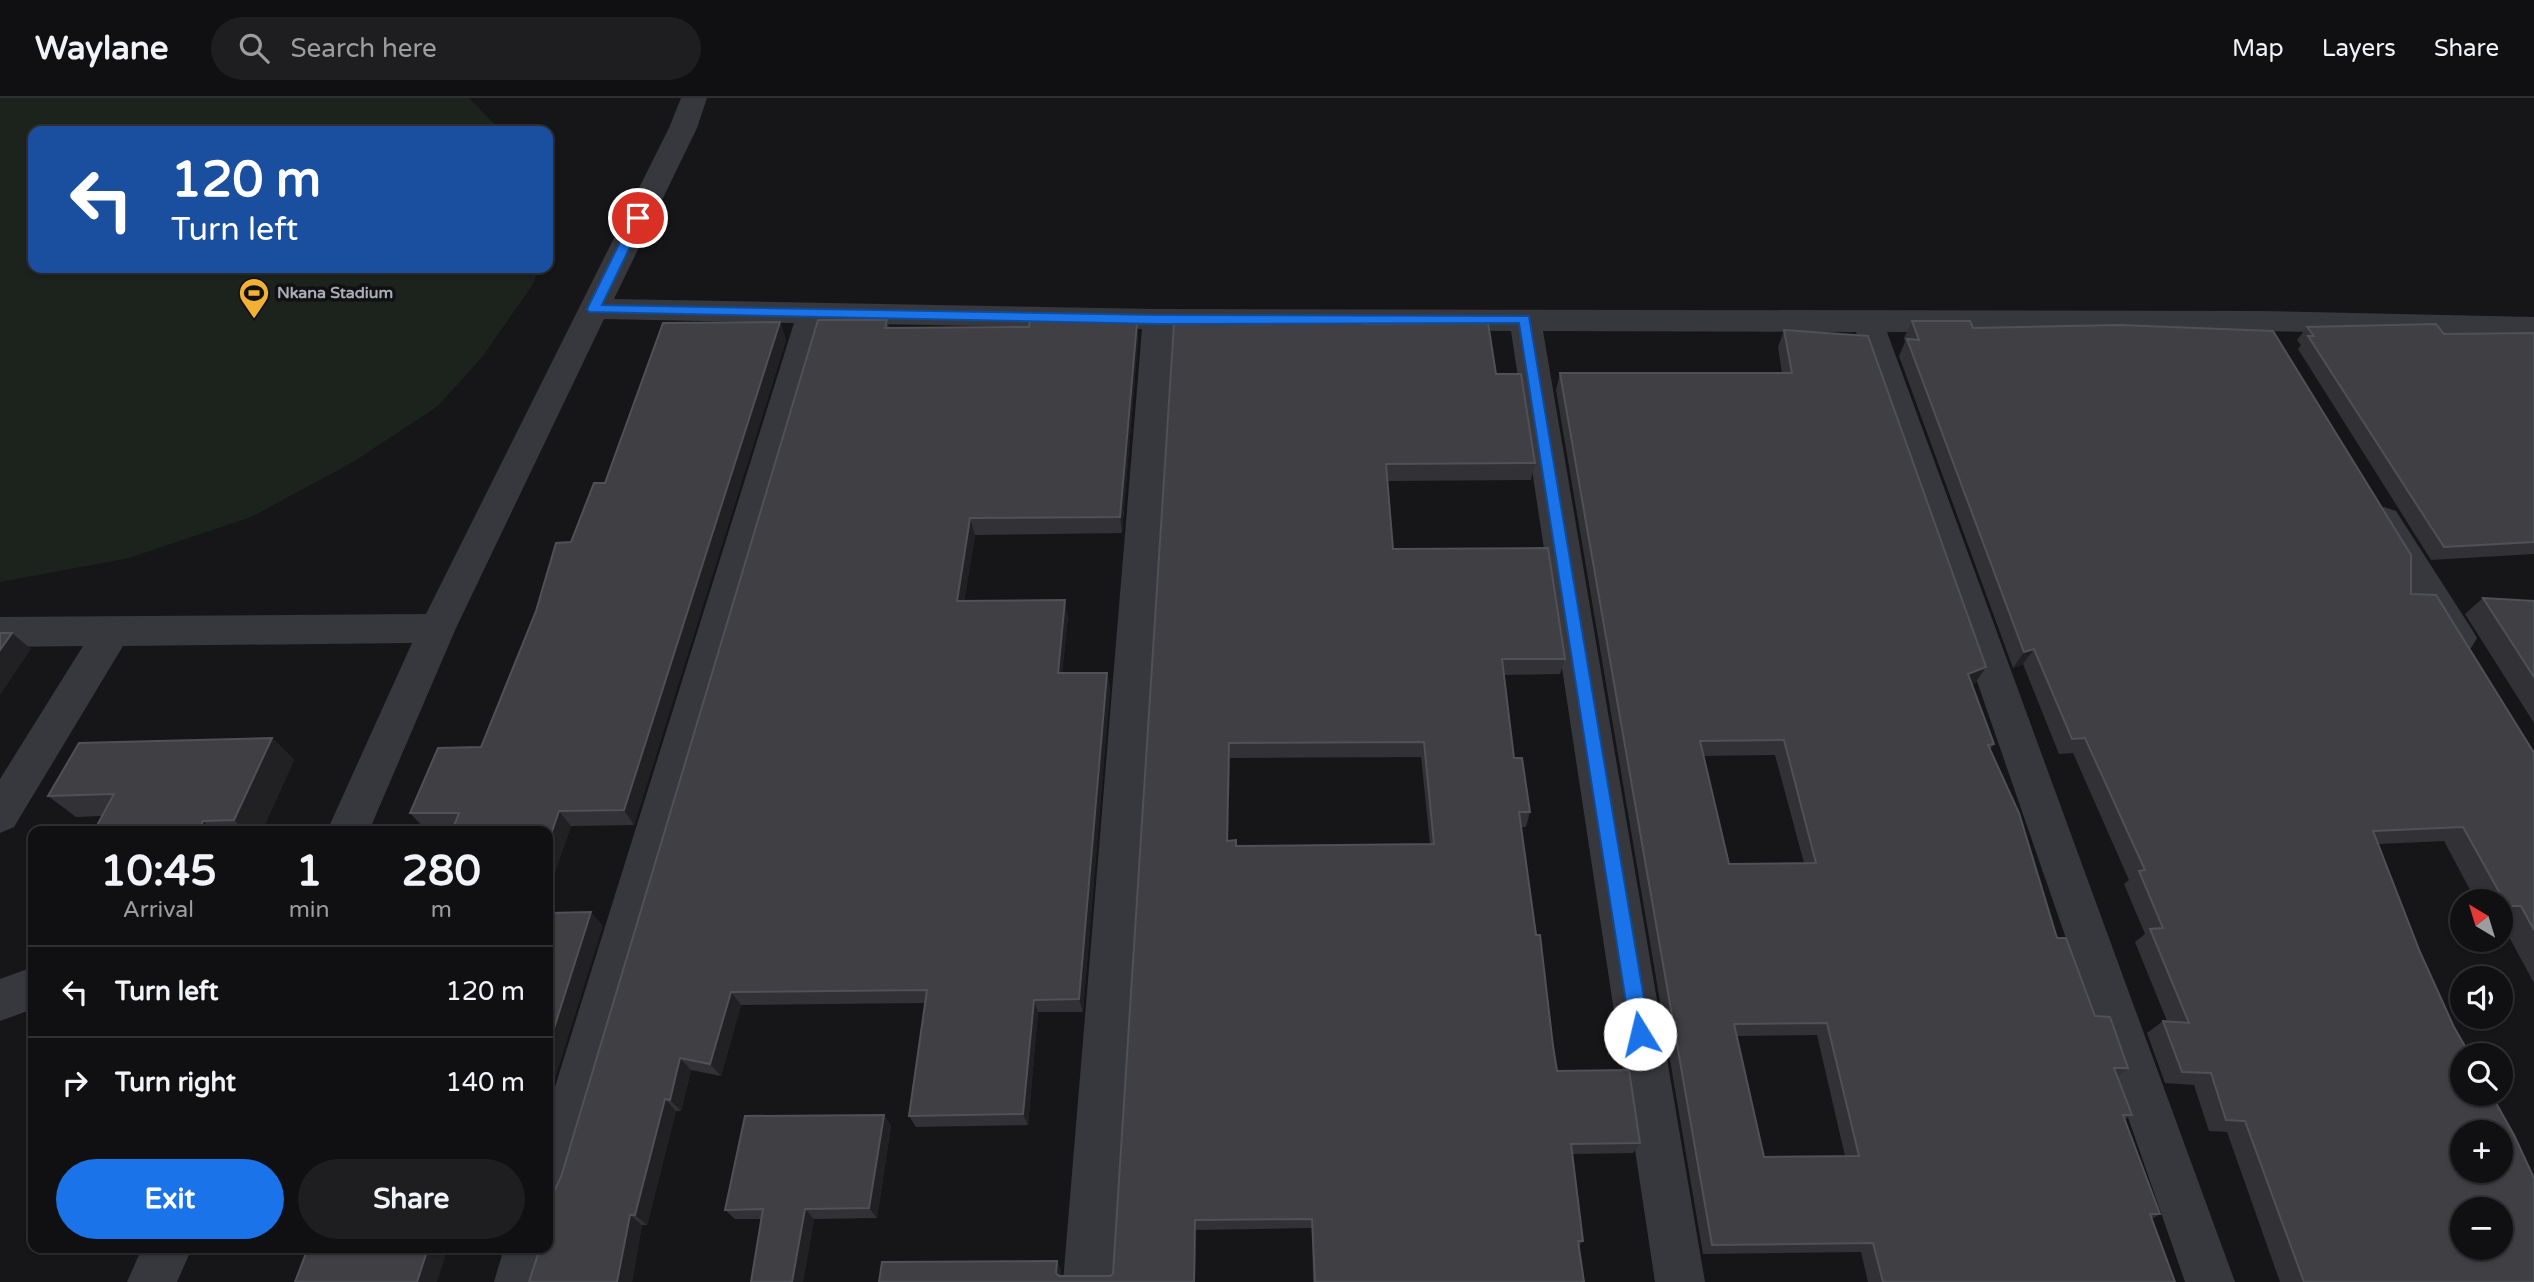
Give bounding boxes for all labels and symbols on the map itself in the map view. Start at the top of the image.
pin [608,188,668,248]
sports icon: Nkana Stadium [237,276,271,320]
place label: Nkana Stadium [277,283,393,303]
north arrow [2450,889,2513,952]
position arrow [1603,997,1677,1071]

